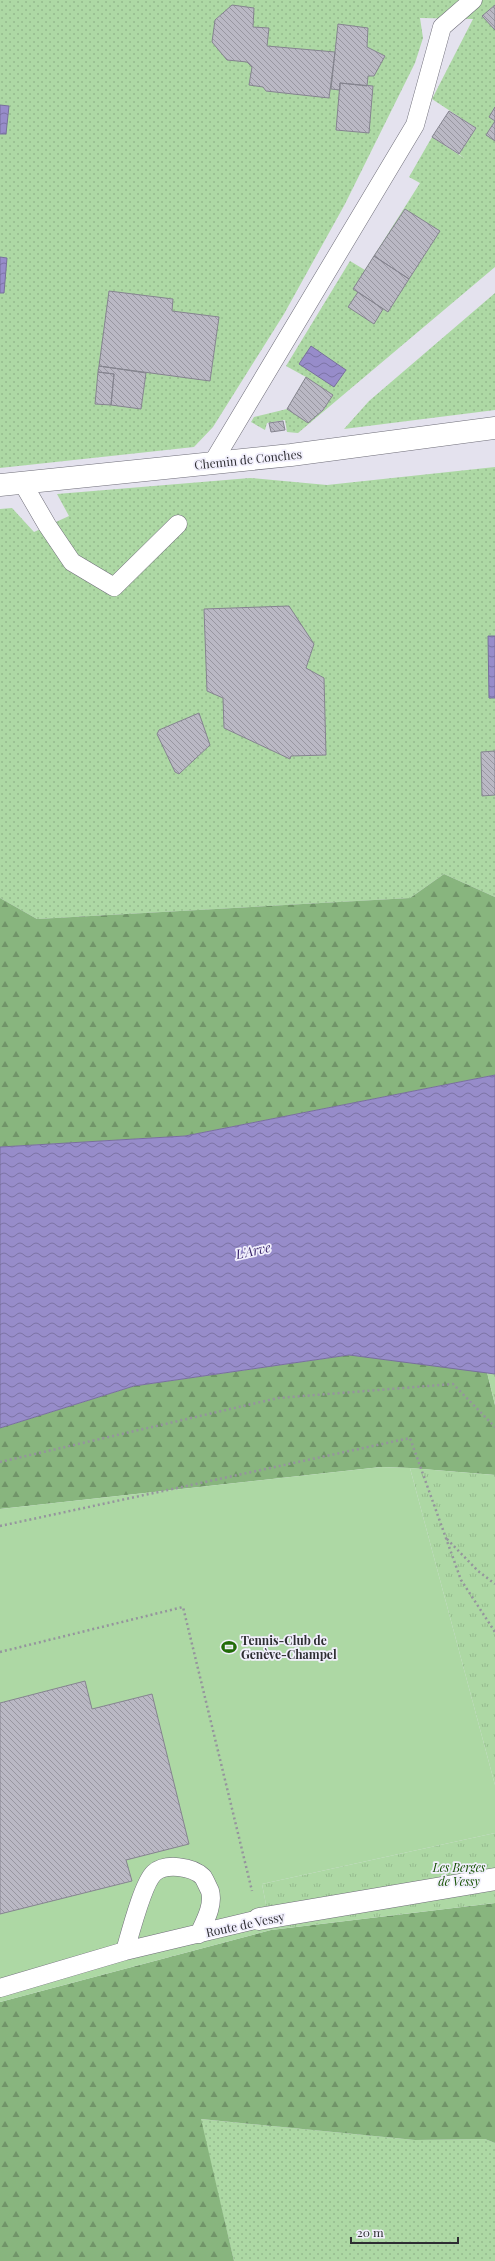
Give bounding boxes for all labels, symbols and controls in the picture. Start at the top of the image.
street label: Chemin de Conches [193,445,303,473]
water label: L'Arve [233,1238,273,1262]
place label: Tennis-Club de Genève-Champel [241,1632,337,1662]
sports icon: Tennis-Club de Genève-Champel [220,1638,238,1656]
park label: Les Berges de Vessy [432,1859,486,1889]
street label: Route de Vessy [204,1908,286,1940]
scale bar [351,2219,458,2245]
text: 20 m [357,2224,384,2240]

